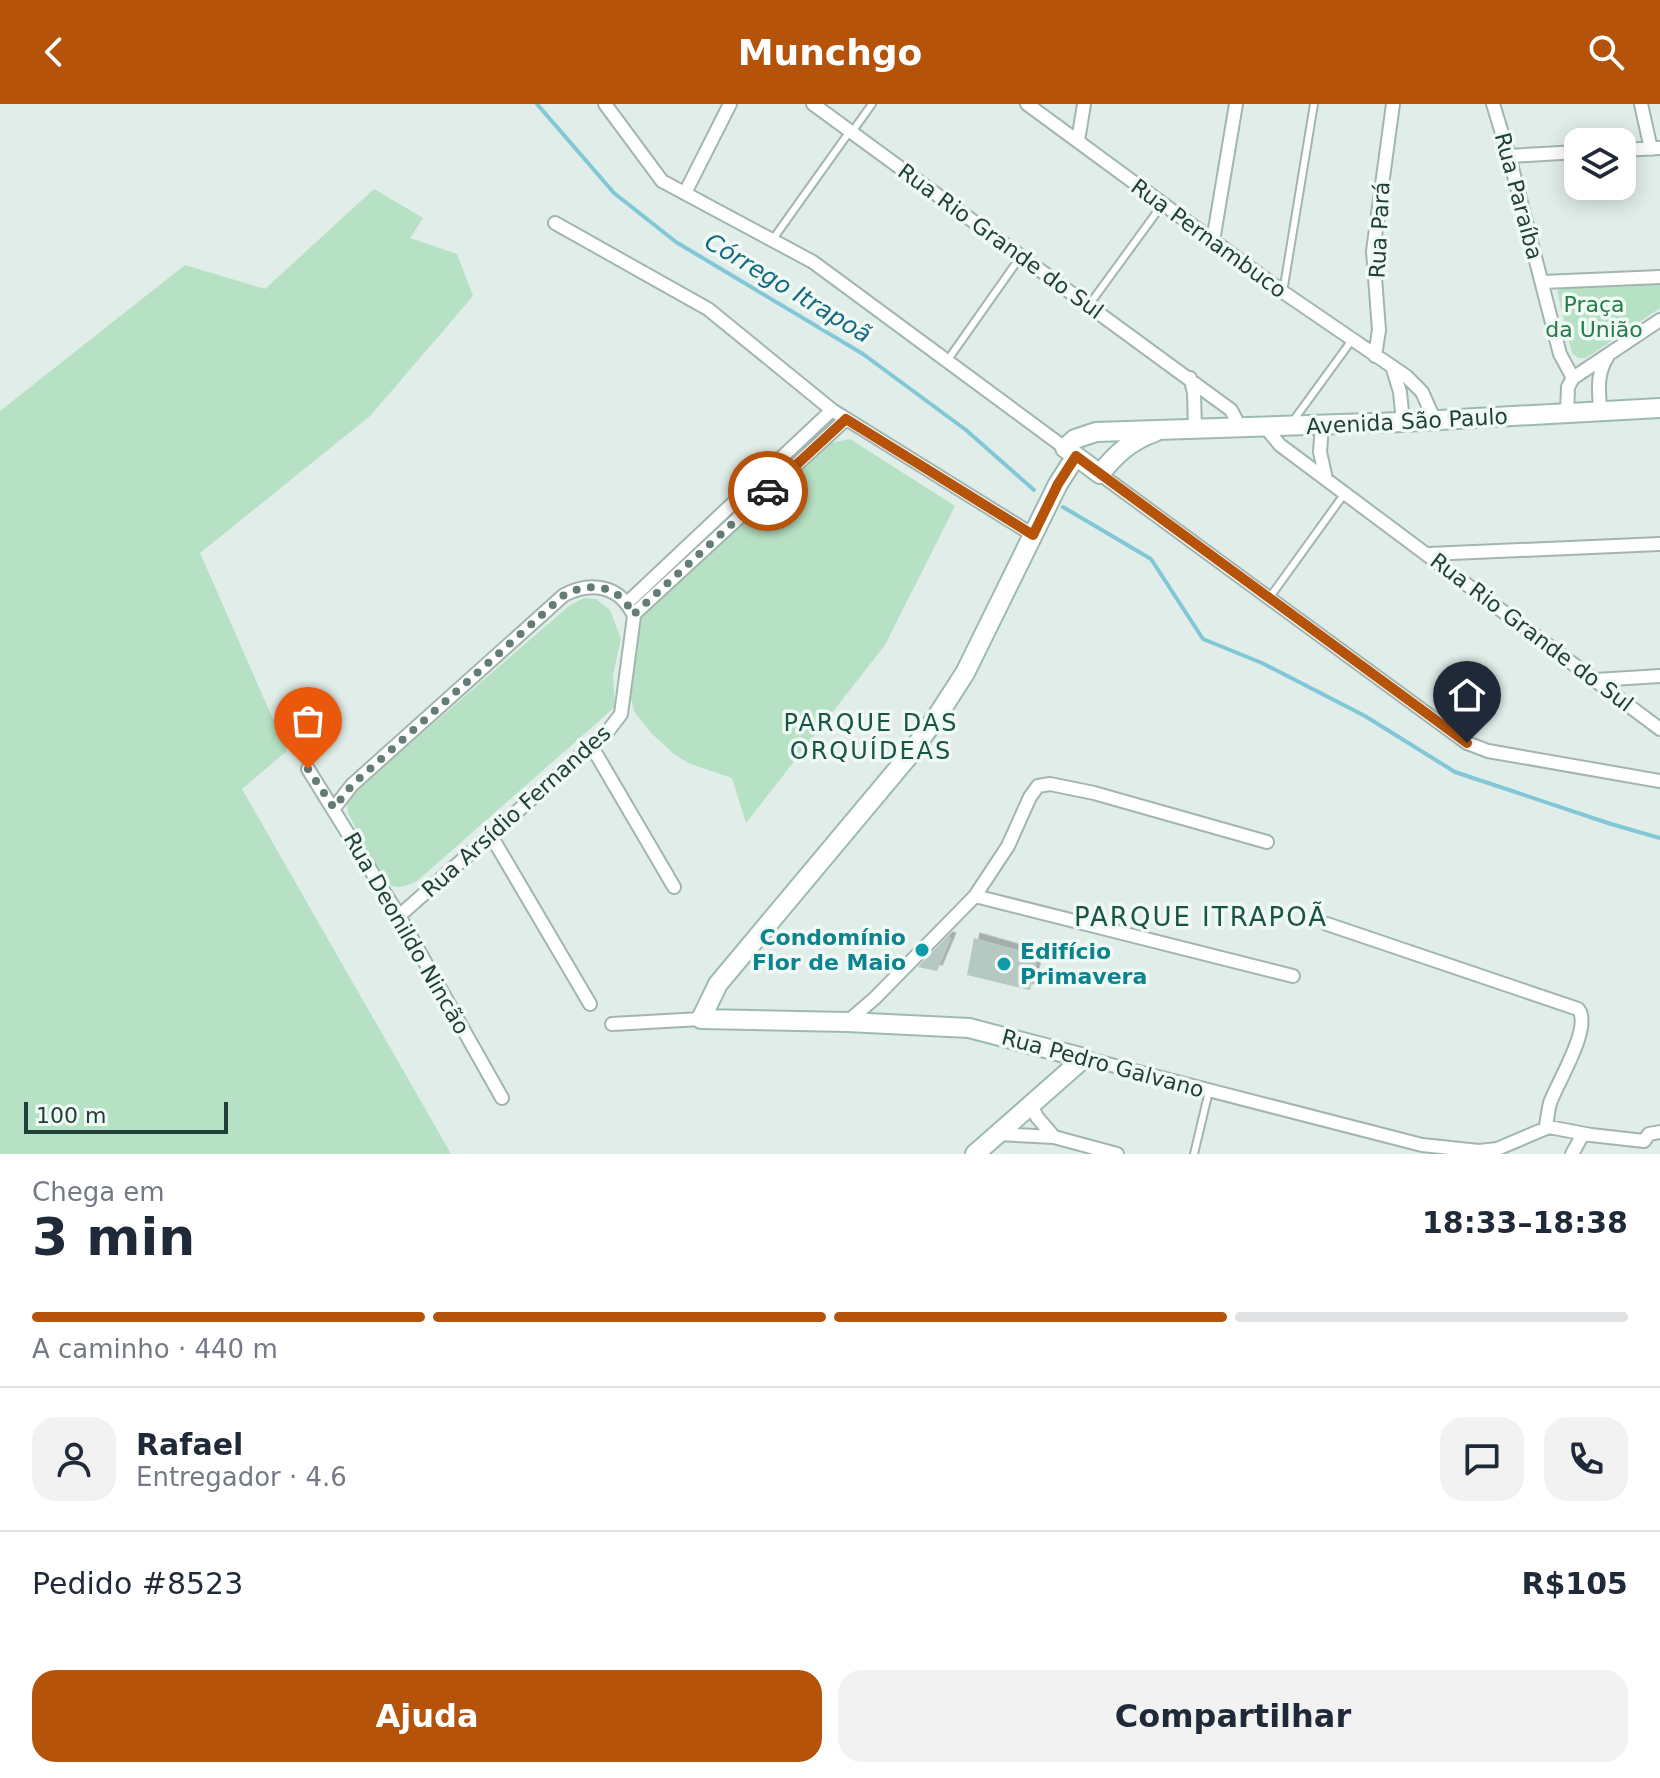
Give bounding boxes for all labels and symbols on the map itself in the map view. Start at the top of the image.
street label: Rua Paraíba [1490,130,1547,262]
street label: Rua Rio Grande do Sul [893,159,1108,324]
street label: Rua Pernambuco [1126,174,1291,303]
street label: Rua Pará [1364,181,1395,279]
water label: Córrego Itrapoã [700,227,876,349]
park label: Praça da União [1545,292,1643,342]
street label: Avenida São Paulo [1306,404,1509,439]
courier [728,451,808,531]
street label: Rua Rio Grande do Sul [1426,548,1638,717]
pin [1433,661,1501,743]
pin [274,687,342,769]
district label: PARQUE DAS ORQUÍDEAS [784,709,959,765]
street label: Rua Arsídio Fernandes [417,720,616,903]
street label: Rua Deonildo Nincão [339,828,475,1039]
district label: PARQUE ITRAPOÃ [1074,901,1328,932]
place label: Condomínio Flor de Maio [752,925,906,975]
place label: Edifício Primavera [1020,939,1147,989]
marker: Condomínio Flor de Maio [913,941,931,959]
marker: Edifício Primavera [995,955,1013,973]
street label: Rua Pedro Galvano [999,1024,1207,1103]
scale bar [24,1098,228,1134]

